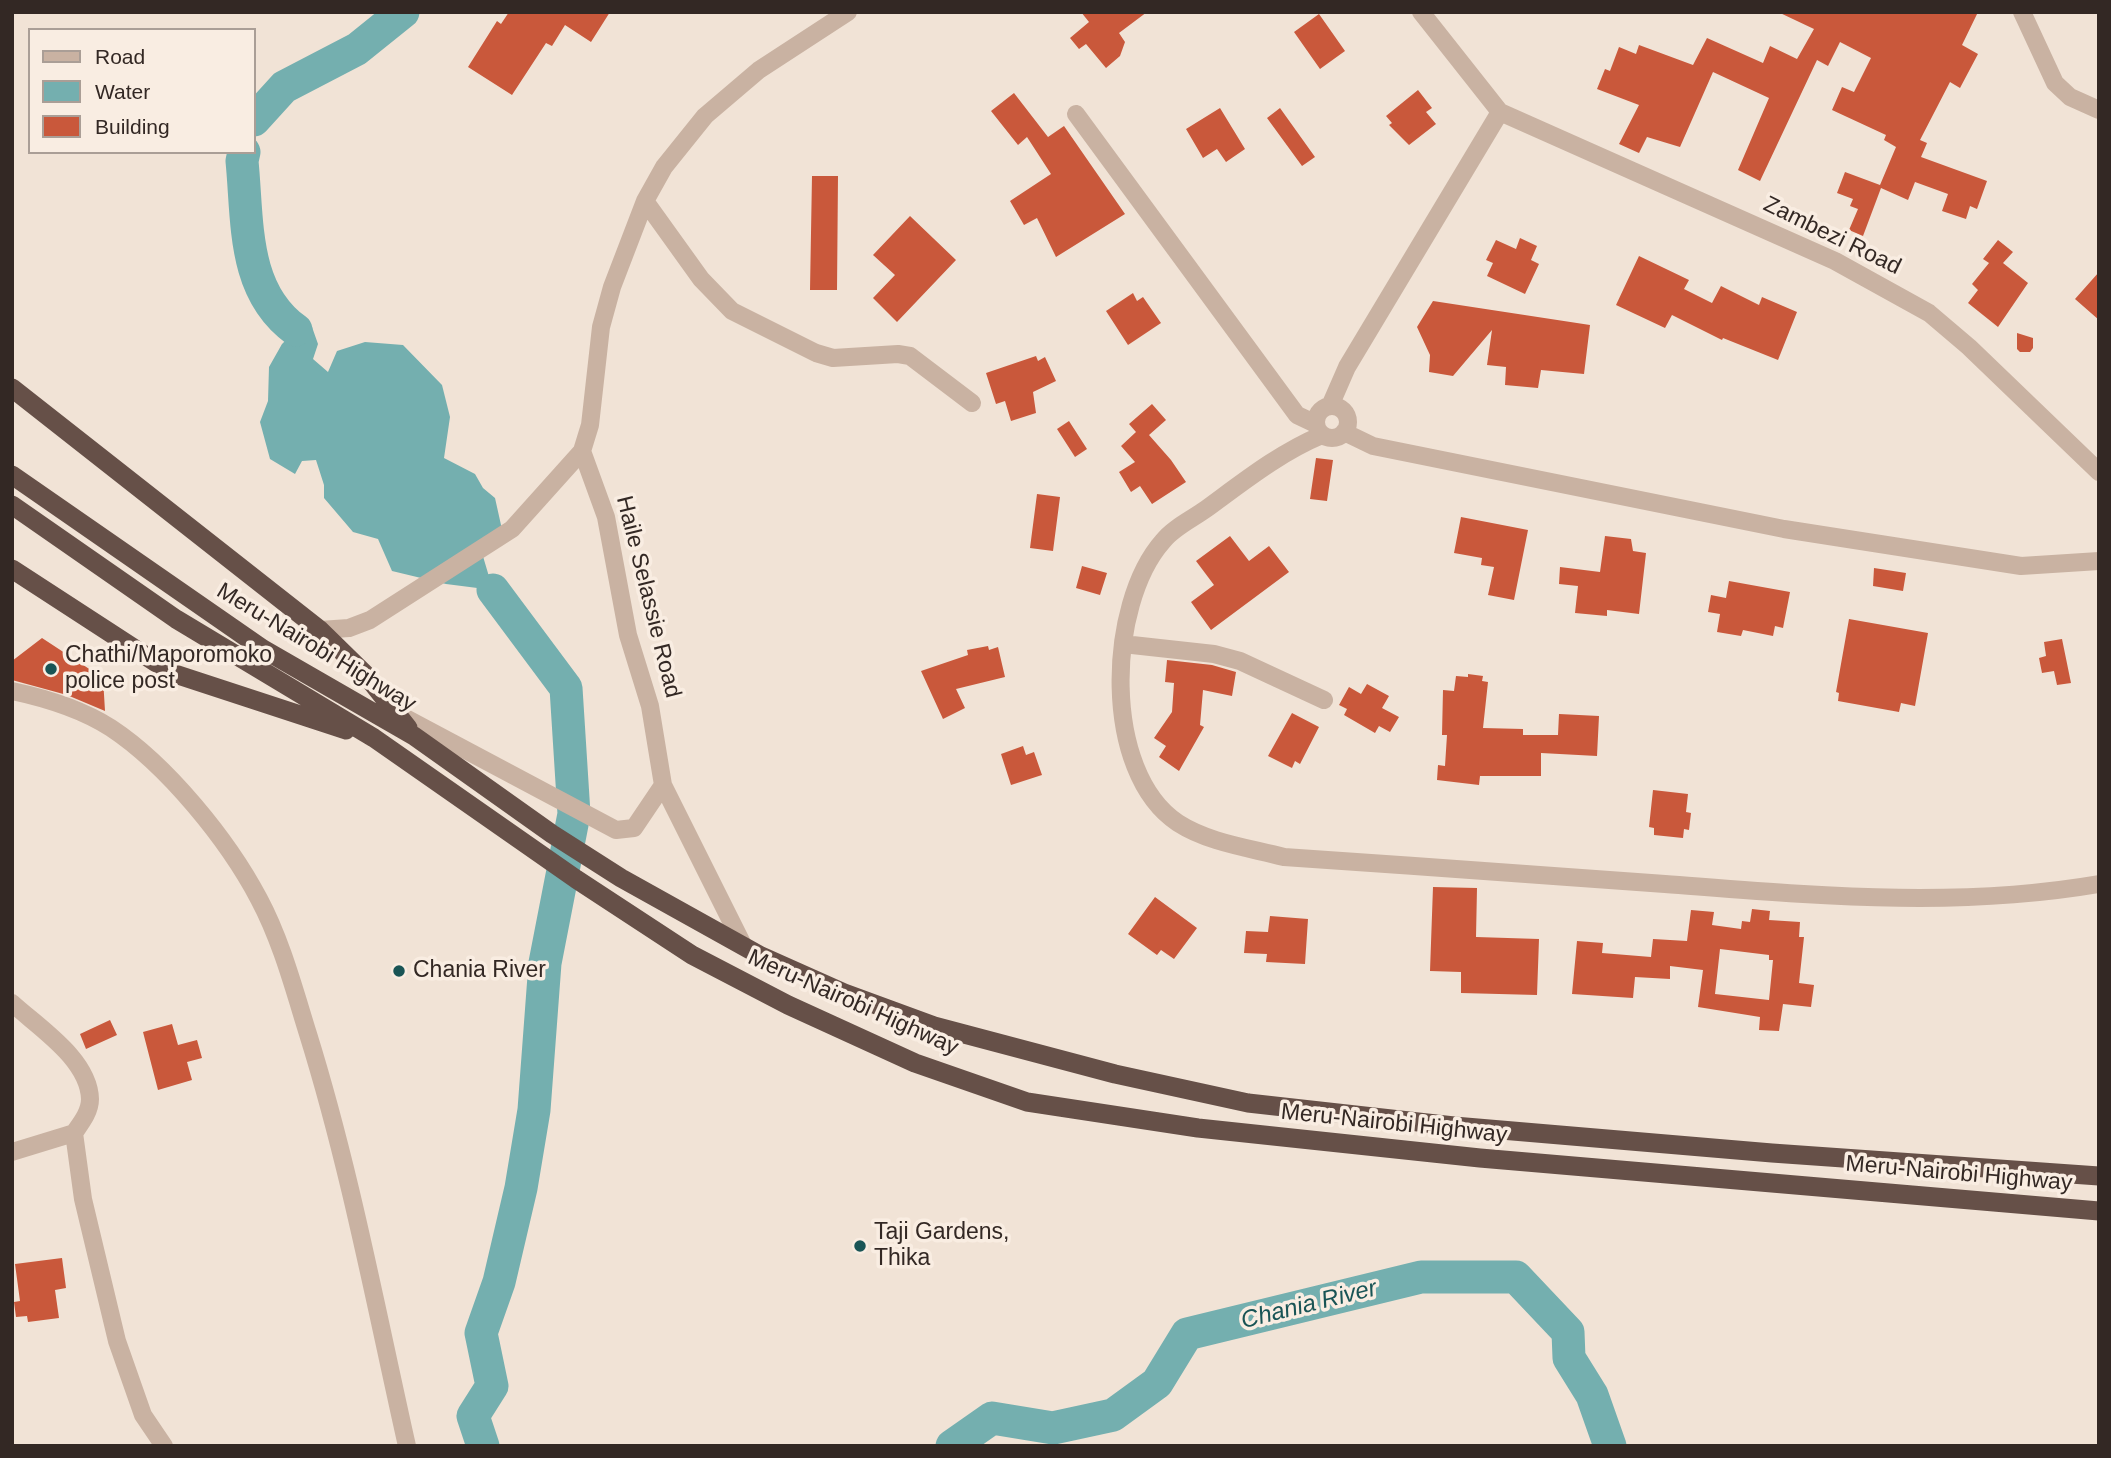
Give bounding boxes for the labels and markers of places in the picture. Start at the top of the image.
place label: Chathi/Maporomoko police post [65,642,272,696]
marker: Chathi/Maporomoko police post [43,661,59,677]
place label: Chania River [413,957,546,985]
marker: Chania River [391,963,407,979]
place label: Taji Gardens, Thika [874,1219,1010,1273]
marker: Taji Gardens, Thika [852,1238,868,1254]

